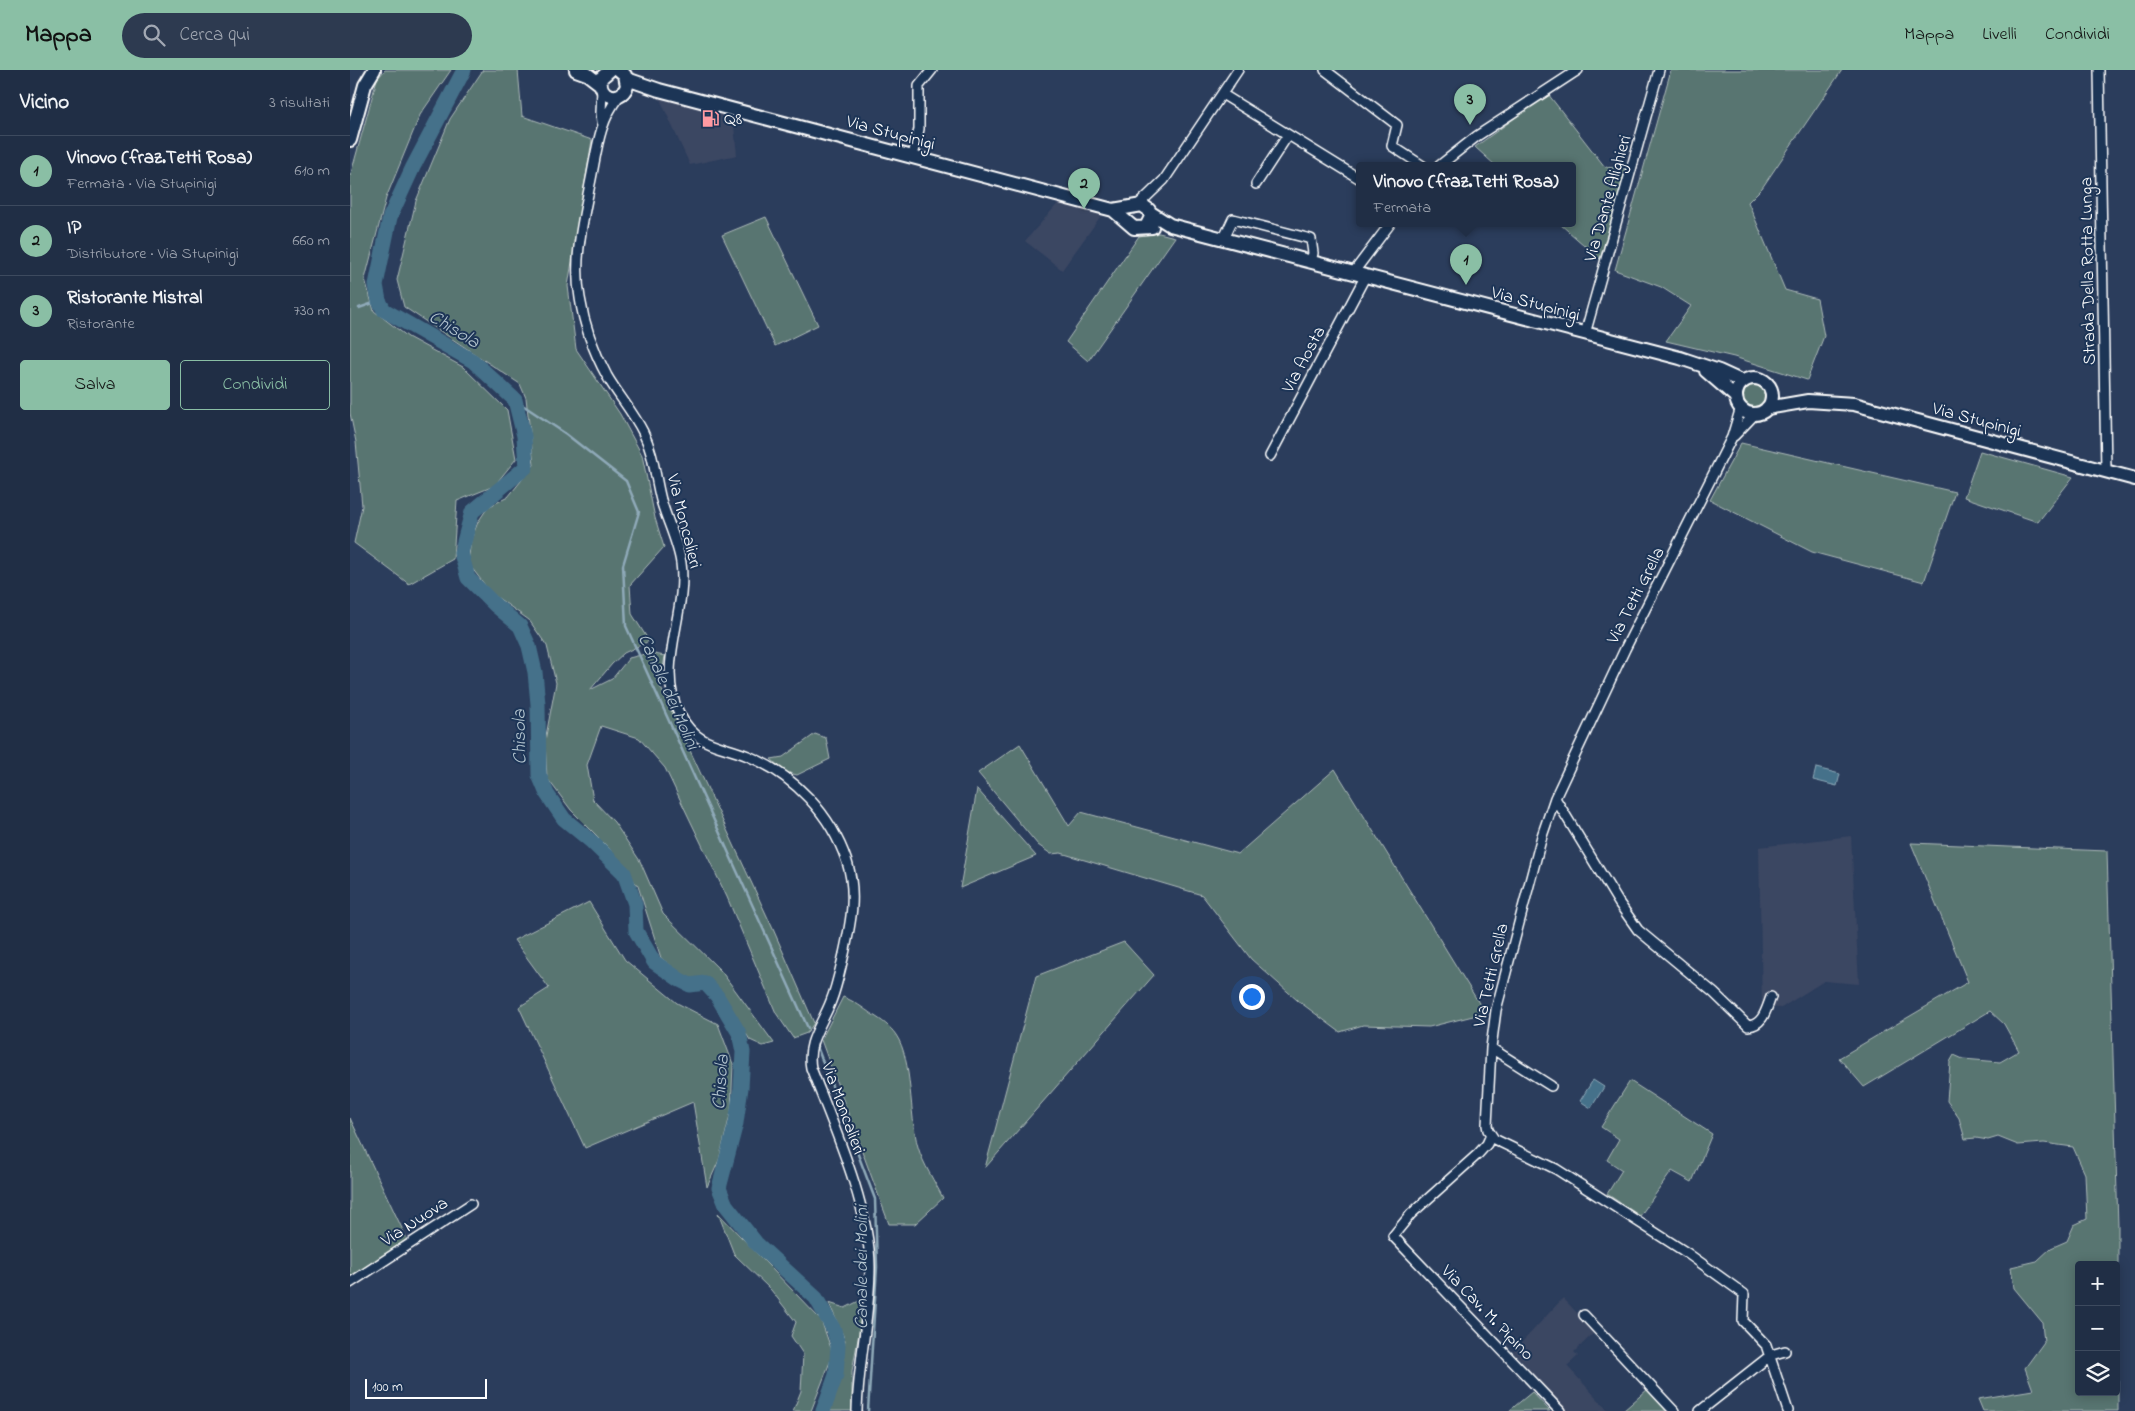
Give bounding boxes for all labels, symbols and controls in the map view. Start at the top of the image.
search box [122,13,472,58]
text: Mappa [25,18,92,53]
icon: search [140,21,168,49]
text: Cerca qui [180,22,250,49]
text: Mappa [1904,22,1954,48]
text: Livelli [1982,22,2017,48]
text: Condividi [2045,22,2110,48]
pin: 3 [1454,84,1486,125]
text: Vicino [20,88,69,118]
text: 3 risultati [269,91,330,115]
place label: Q8 [724,107,743,133]
fuel station icon: Q8 [700,108,720,128]
street label: Via Stupinigi [842,109,938,159]
street label: Via Dante Alighieri [1578,132,1640,266]
text: Vinovo (fraz.Tetti Rosa) [67,145,252,172]
text: 1 [33,159,39,183]
text: 610 m [295,159,330,183]
popup [1356,162,1576,227]
pin: 2 [1068,168,1100,209]
text: Vinovo (fraz.Tetti Rosa) [1374,169,1558,196]
text: Fermata · Via Stupinigi [67,172,217,196]
street label: Strada Della Rotta Lunga [2074,177,2105,365]
text: Fermata [1374,196,1431,220]
text: IP [67,215,81,242]
text: 2 [32,229,40,253]
text: 660 m [293,229,330,253]
text: Distributore · Via Stupinigi [67,242,239,266]
pin: 1 [1450,244,1482,285]
street label: Via Stupinigi [1487,280,1583,330]
text: Ristorante Mistral [67,285,202,312]
text: 3 [33,299,39,323]
text: 730 m [293,299,330,323]
water label: Chisola [423,304,485,356]
text: Ristorante [67,312,135,336]
street label: Via Aosta [1276,322,1333,399]
button: Salva [20,360,170,410]
button: Condividi [180,360,330,410]
street label: Via Stupinigi [1928,396,2024,446]
street label: Via Moncalieri [658,470,707,572]
street label: Via Tetti Grella [1601,543,1672,650]
water label: Canale dei Molini [630,630,706,756]
water label: Chisola [507,708,534,765]
street label: Via Tetti Grella [1467,921,1517,1031]
your location [1239,984,1265,1010]
water label: Chisola [706,1053,737,1111]
street label: Via Moncalieri [813,1058,871,1159]
street label: Via Nuova [376,1191,454,1255]
water label: Canale dei Molini [849,1203,876,1329]
street label: Via Cav. M. Pipino [1433,1259,1539,1367]
map controls [2075,1261,2120,1396]
button: + [2075,1261,2120,1306]
button: − [2075,1306,2120,1351]
button: layers [2075,1351,2120,1396]
scale bar [365,1376,488,1399]
text: 100 m [372,1377,403,1398]

